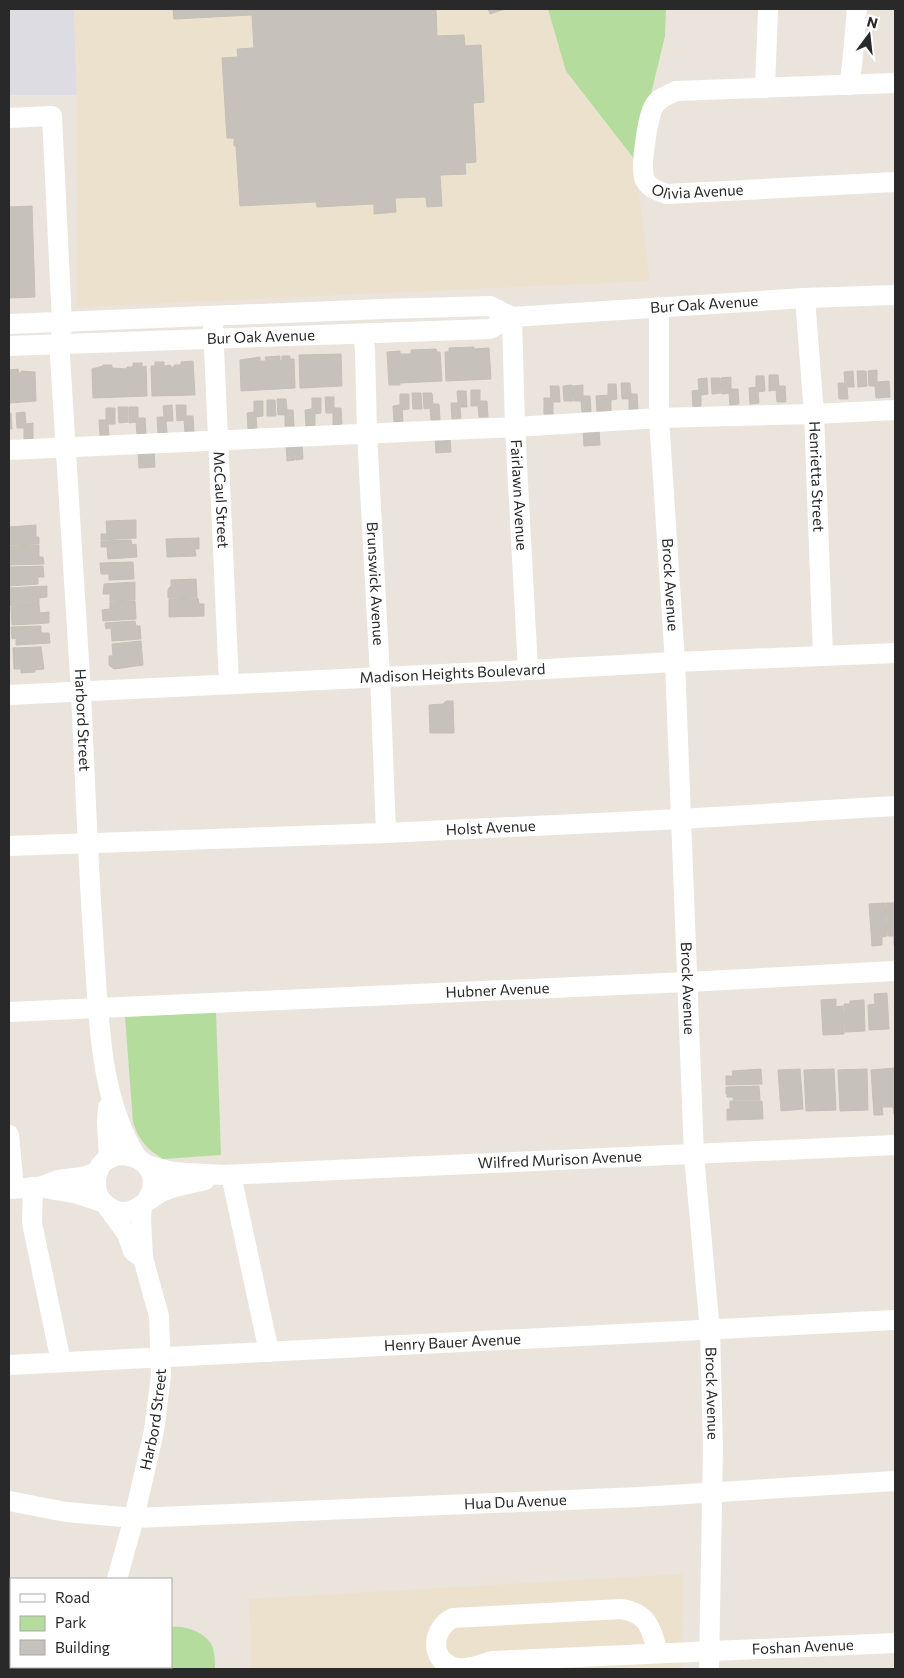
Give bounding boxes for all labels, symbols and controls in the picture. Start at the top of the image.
north arrow [844,10,894,60]
text: N [865,12,880,32]
street label: Olivia Avenue [649,179,744,202]
street label: Bur Oak Avenue [650,291,759,316]
street label: Bur Oak Avenue [206,325,315,347]
street label: Henrietta Street [806,421,828,532]
street label: Fairlawn Avenue [508,439,532,551]
street label: McCaul Street [211,451,233,549]
street label: Brunswick Avenue [364,521,388,646]
street label: Brock Avenue [659,538,683,632]
street label: Madison Heights Boulevard [359,659,546,686]
street label: Harbord Street [72,668,94,772]
street label: Holst Avenue [445,816,536,838]
street label: Brock Avenue [678,941,699,1035]
street label: Hubner Avenue [445,978,550,1001]
street label: Wilfred Murison Avenue [477,1146,642,1172]
street label: Henry Bauer Avenue [383,1329,521,1354]
street label: Brock Avenue [702,1347,723,1440]
street label: Harbord Street [135,1368,169,1472]
street label: Hua Du Avenue [464,1490,567,1512]
legend [10,1578,172,1668]
text: Road [55,1588,90,1606]
text: Park [55,1613,86,1631]
street label: Foshan Avenue [751,1635,854,1657]
text: Building [55,1638,110,1656]

